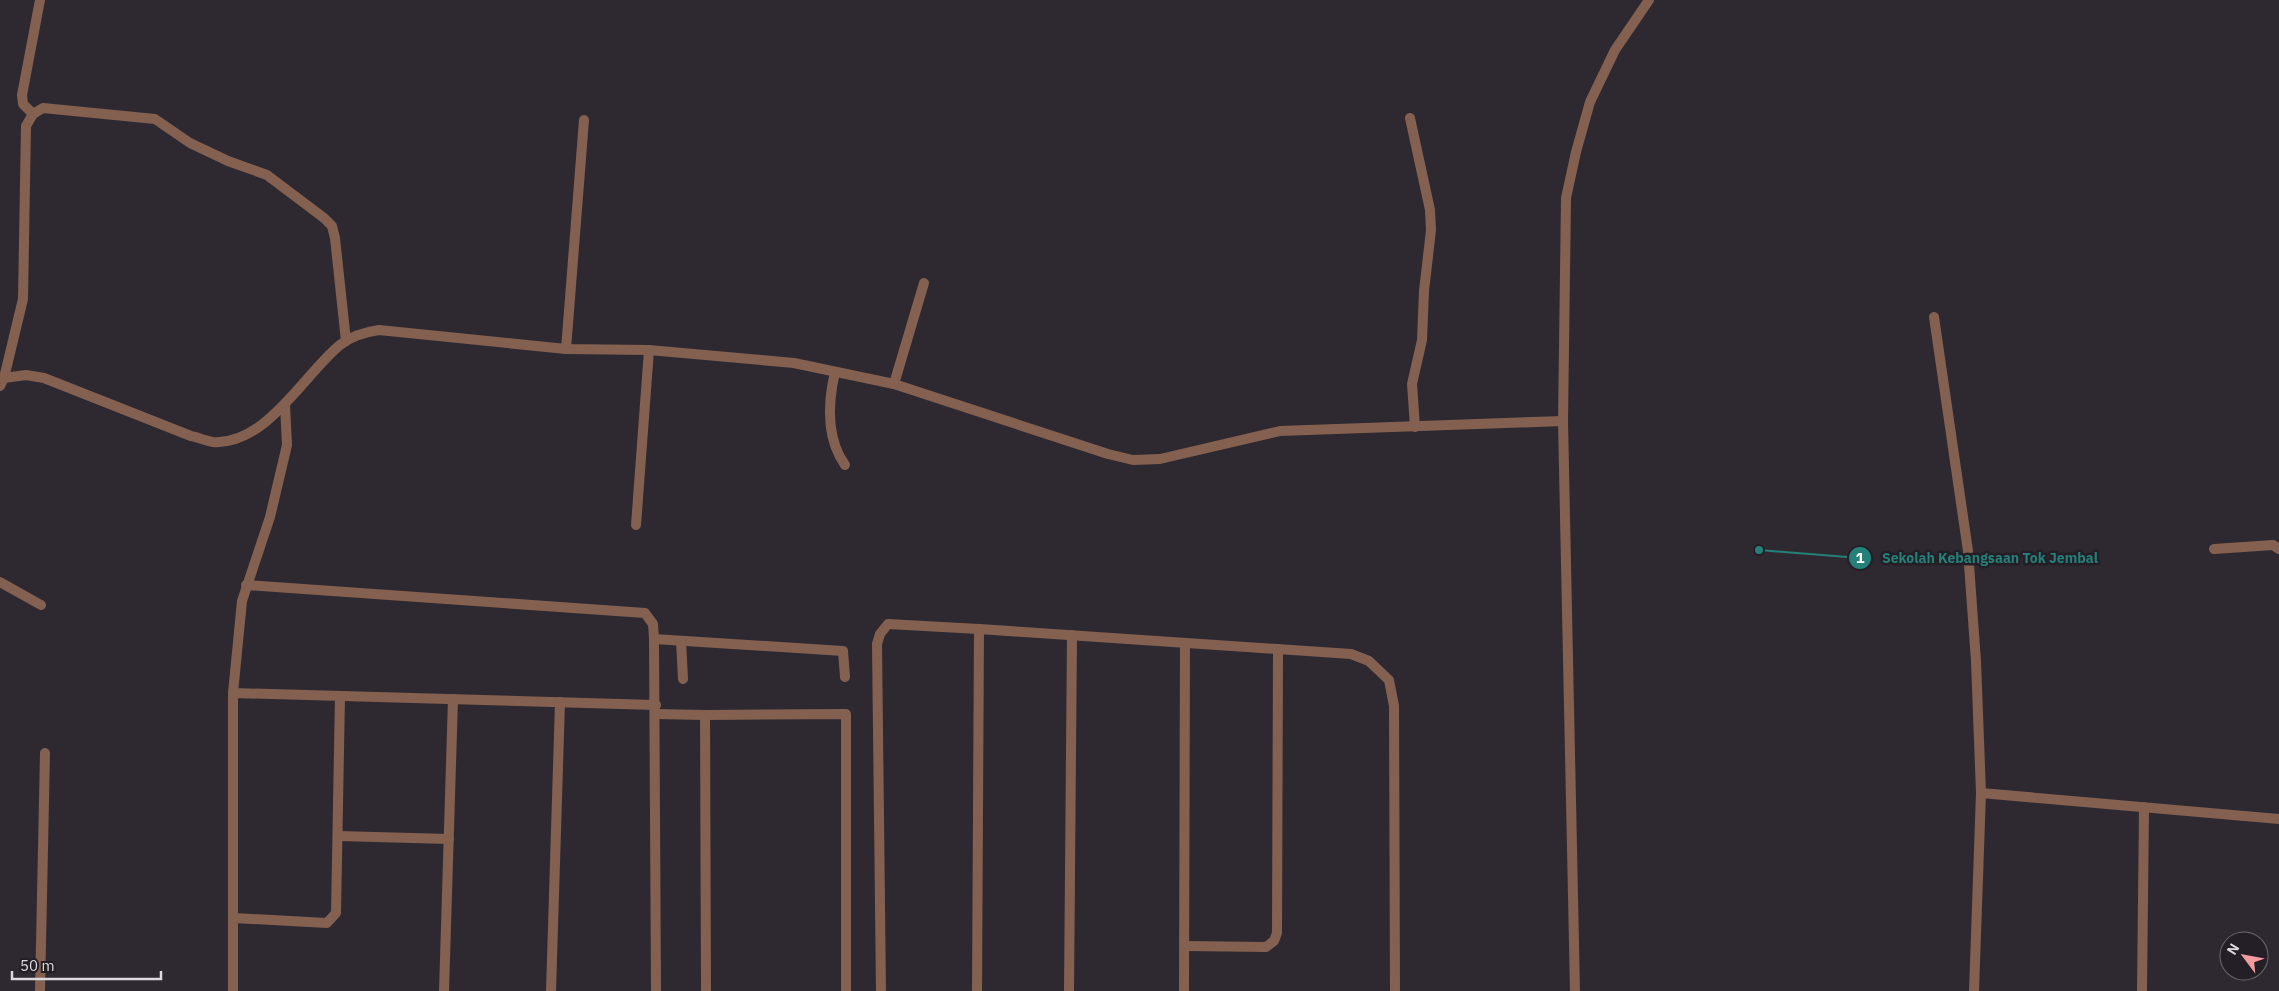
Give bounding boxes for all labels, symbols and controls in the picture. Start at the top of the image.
callout: Sekolah Kebangsaan Tok Jembal [1847,543,2108,572]
text: 1 [1855,548,1865,567]
text: Sekolah Kebangsaan Tok Jembal [1882,549,2098,567]
north arrow [2219,931,2269,981]
text: N [2223,940,2243,958]
scale bar [12,948,161,980]
text: 50 m [20,956,55,975]

